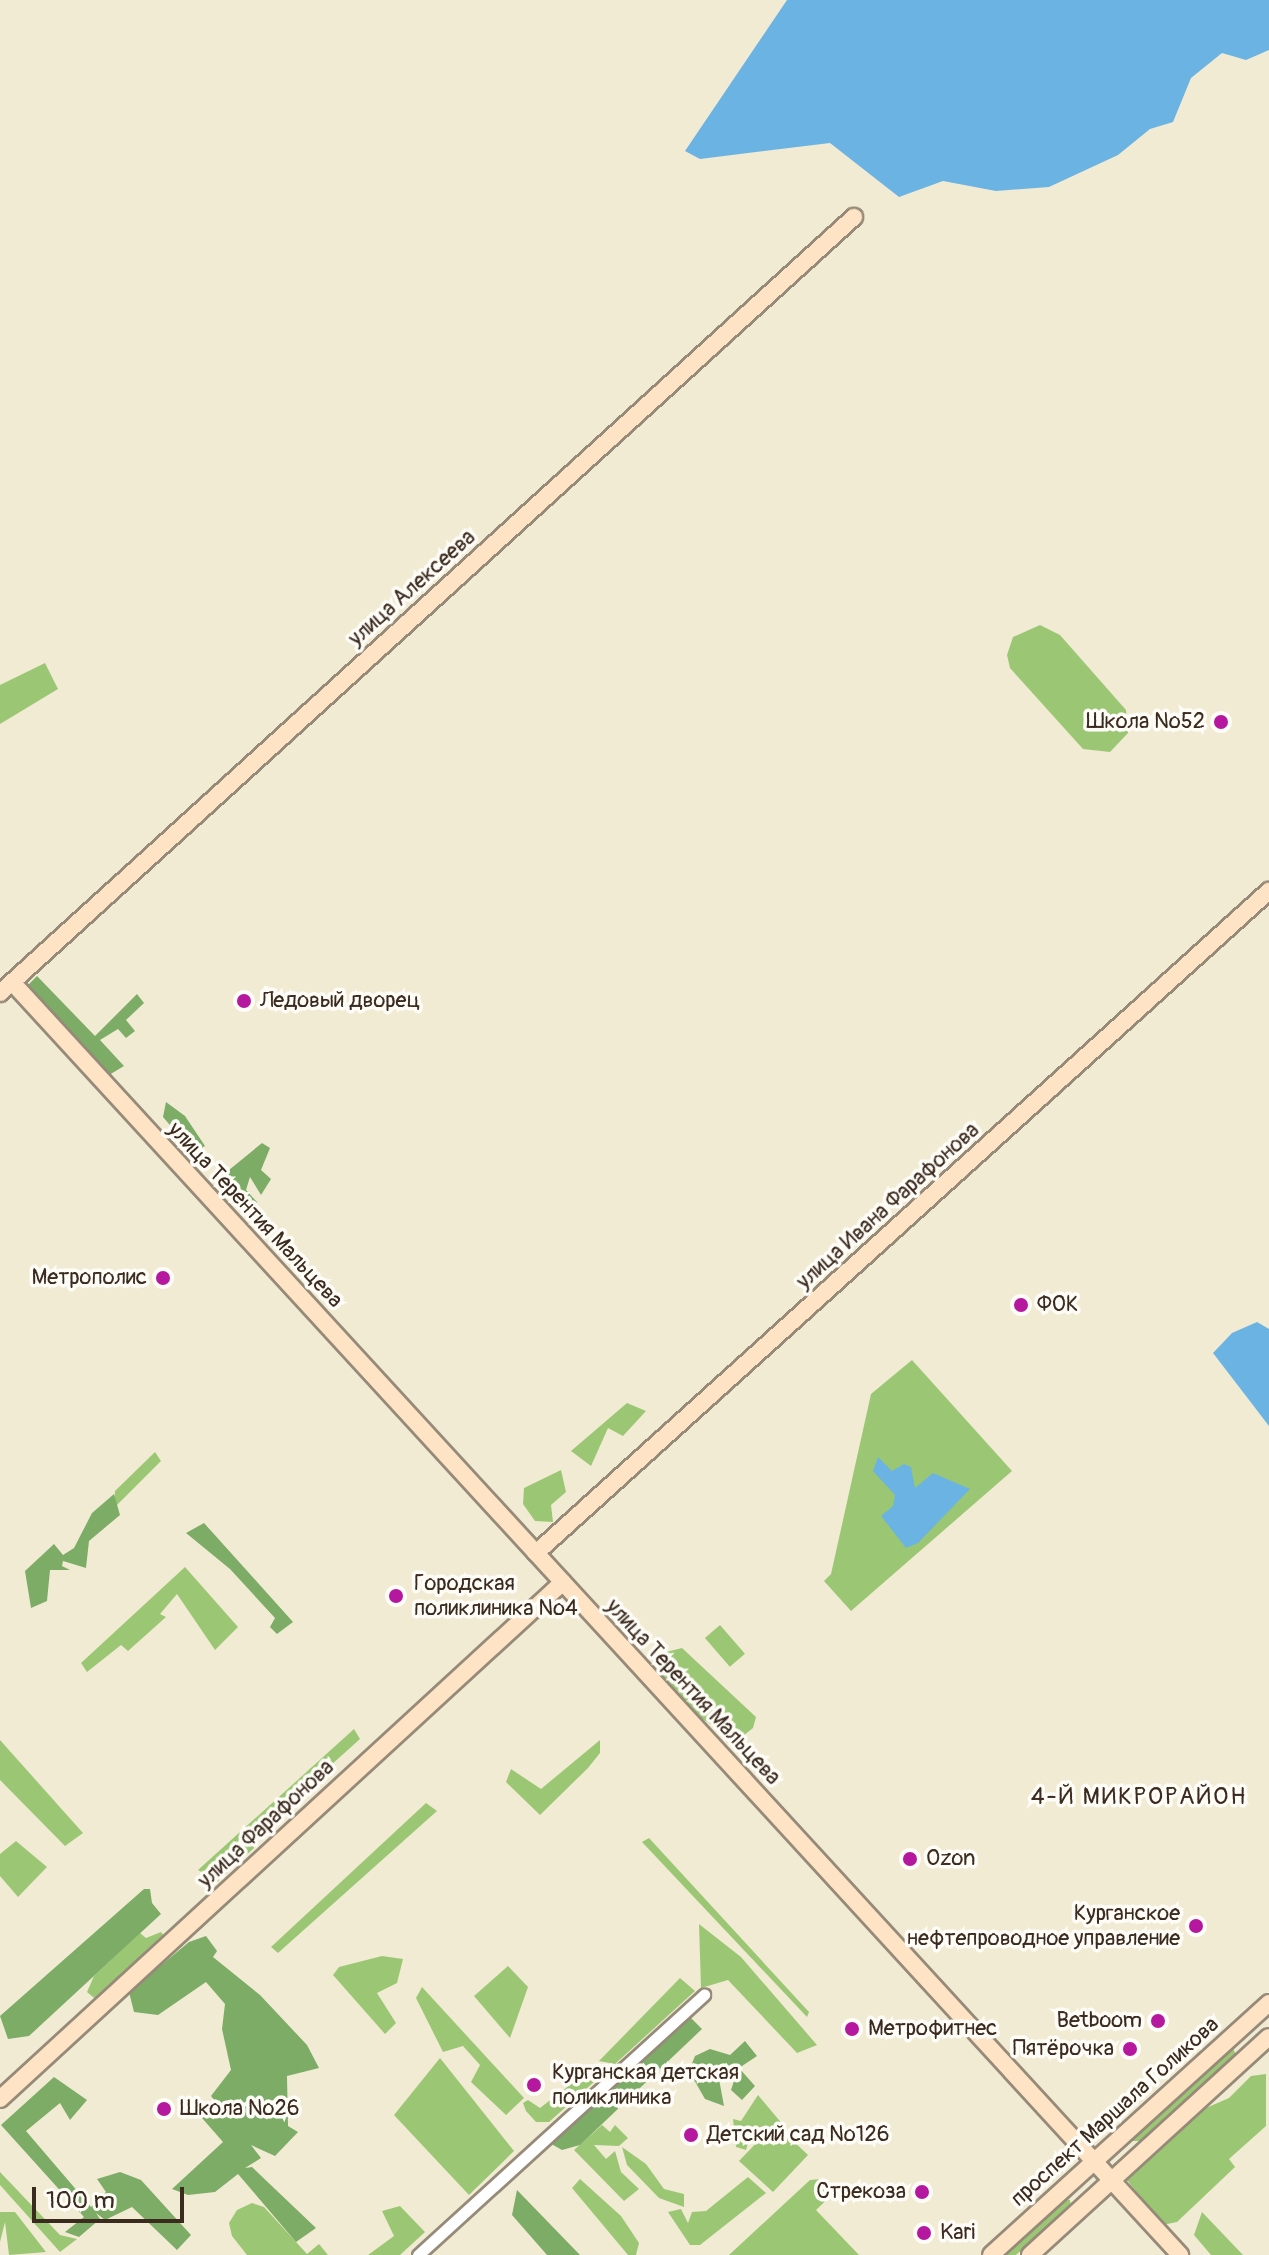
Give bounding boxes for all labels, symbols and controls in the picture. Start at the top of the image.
street label: улица Алексеева [343,524,481,652]
place label: Школа №52 [1086,709,1205,735]
marker: Школа №52 [1212,713,1230,731]
place label: Ледовый дворец [260,988,420,1014]
marker: Ледовый дворец [235,992,253,1010]
street label: улица Терентия Мальцева [162,1117,348,1313]
street label: улица Ивана Фарафонова [791,1117,985,1295]
place label: Метрополис [32,1265,147,1291]
marker: Метрополис [154,1269,172,1287]
place label: ФОК [1037,1292,1078,1318]
marker: ФОК [1012,1296,1030,1314]
place label: Городская поликлиника №4 [414,1570,578,1622]
marker: Городская поликлиника №4 [385,1585,407,1607]
street label: улица Терентия Мальцева [600,1594,786,1790]
street label: улица Фарафонова [193,1754,339,1894]
district label: 4-Й МИКРОРАЙОН [1031,1783,1247,1811]
place label: Ozon [926,1846,975,1872]
marker: Ozon [901,1850,919,1868]
place label: Курганское нефтепроводное управление [907,1900,1180,1952]
marker: Курганское нефтепроводное управление [1187,1917,1205,1935]
place label: Betboom [1057,2008,1142,2034]
street label: проспект Маршала Голикова [1006,2012,1224,2212]
marker: Betboom [1149,2012,1167,2030]
place label: Метрофитнес [868,2016,997,2042]
marker: Метрофитнес [843,2020,861,2038]
place label: Пятёрочка [1013,2036,1114,2062]
marker: Пятёрочка [1121,2040,1139,2058]
place label: Курганская детская поликлиника [552,2059,739,2110]
marker: Курганская детская поликлиника [523,2074,545,2096]
place label: Школа №26 [180,2096,300,2122]
marker: Школа №26 [155,2100,173,2118]
place label: Детский сад №126 [707,2122,889,2148]
marker: Детский сад №126 [682,2126,700,2144]
scale bar [36,2171,188,2221]
place label: Стрекоза [816,2179,906,2205]
marker: Стрекоза [913,2183,931,2201]
text: 100 m [46,2186,115,2215]
place label: Kari [940,2220,975,2246]
marker: Kari [915,2224,933,2242]

